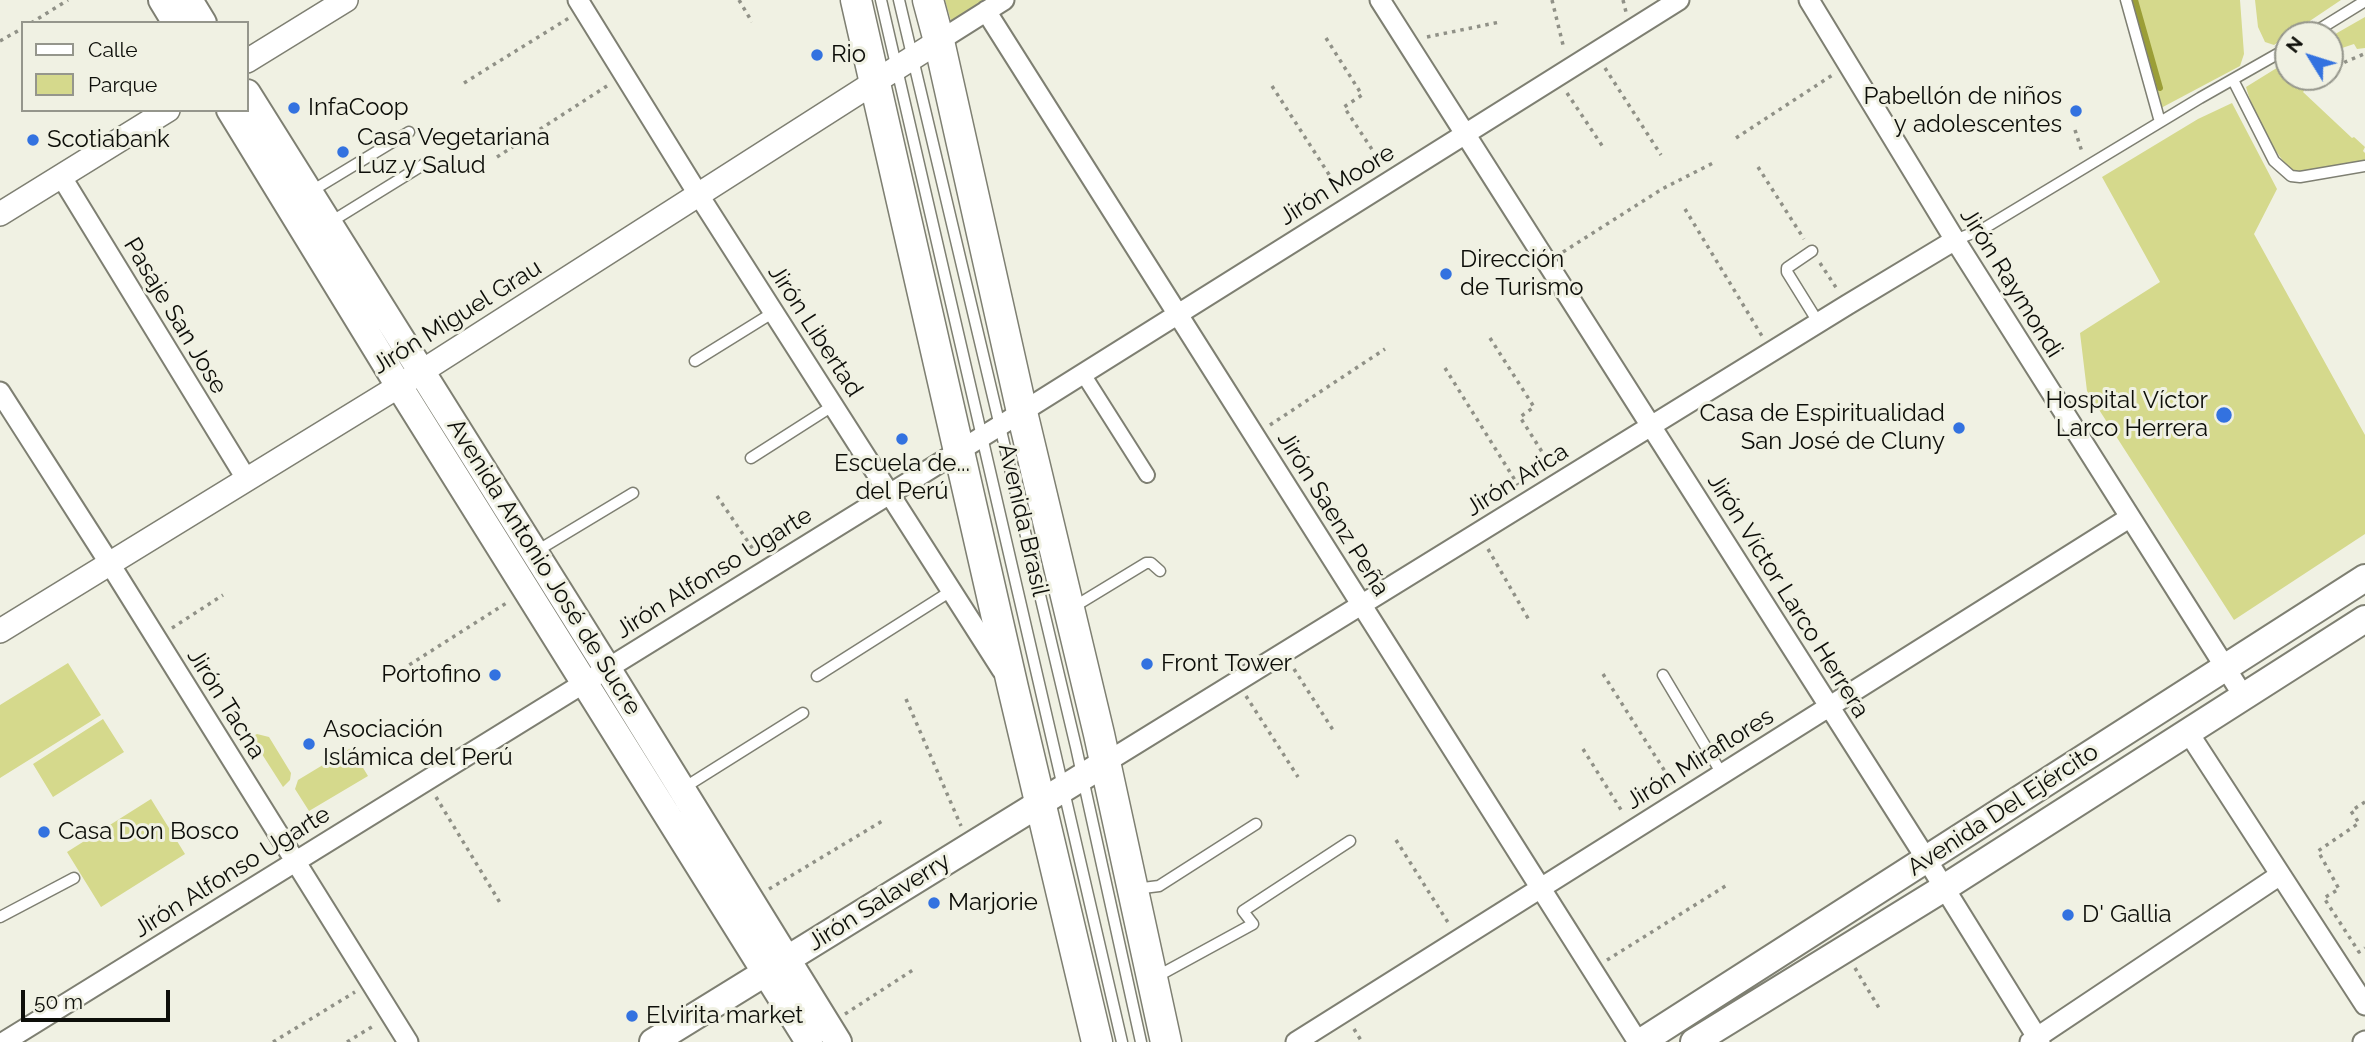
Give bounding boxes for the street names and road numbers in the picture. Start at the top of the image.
street label: Jirón Moore [1274,138,1400,232]
street label: Jirón Raymondi [1954,203,2068,363]
street label: Pasaje San Jose [117,233,233,399]
street label: Jirón Miguel Grau [367,253,547,381]
street label: Jirón Libertad [762,260,868,402]
street label: Avenida Antonio José de Sucre [441,414,647,720]
street label: Jirón Saenz Peña [1271,426,1395,602]
street label: Jirón Arica [1460,437,1574,523]
street label: Avenida Brasil [991,441,1055,599]
street label: Jirón Víctor Larco Herrera [1701,468,1875,724]
street label: Jirón Alfonso Ugarte [611,501,817,645]
street label: Jirón Tacna [181,644,271,764]
street label: Jirón Miraflores [1621,702,1779,816]
street label: Avenida Del Ejército [1902,738,2104,882]
street label: Jirón Alfonso Ugarte [129,800,335,944]
street label: Jirón Salaverry [803,847,955,957]

